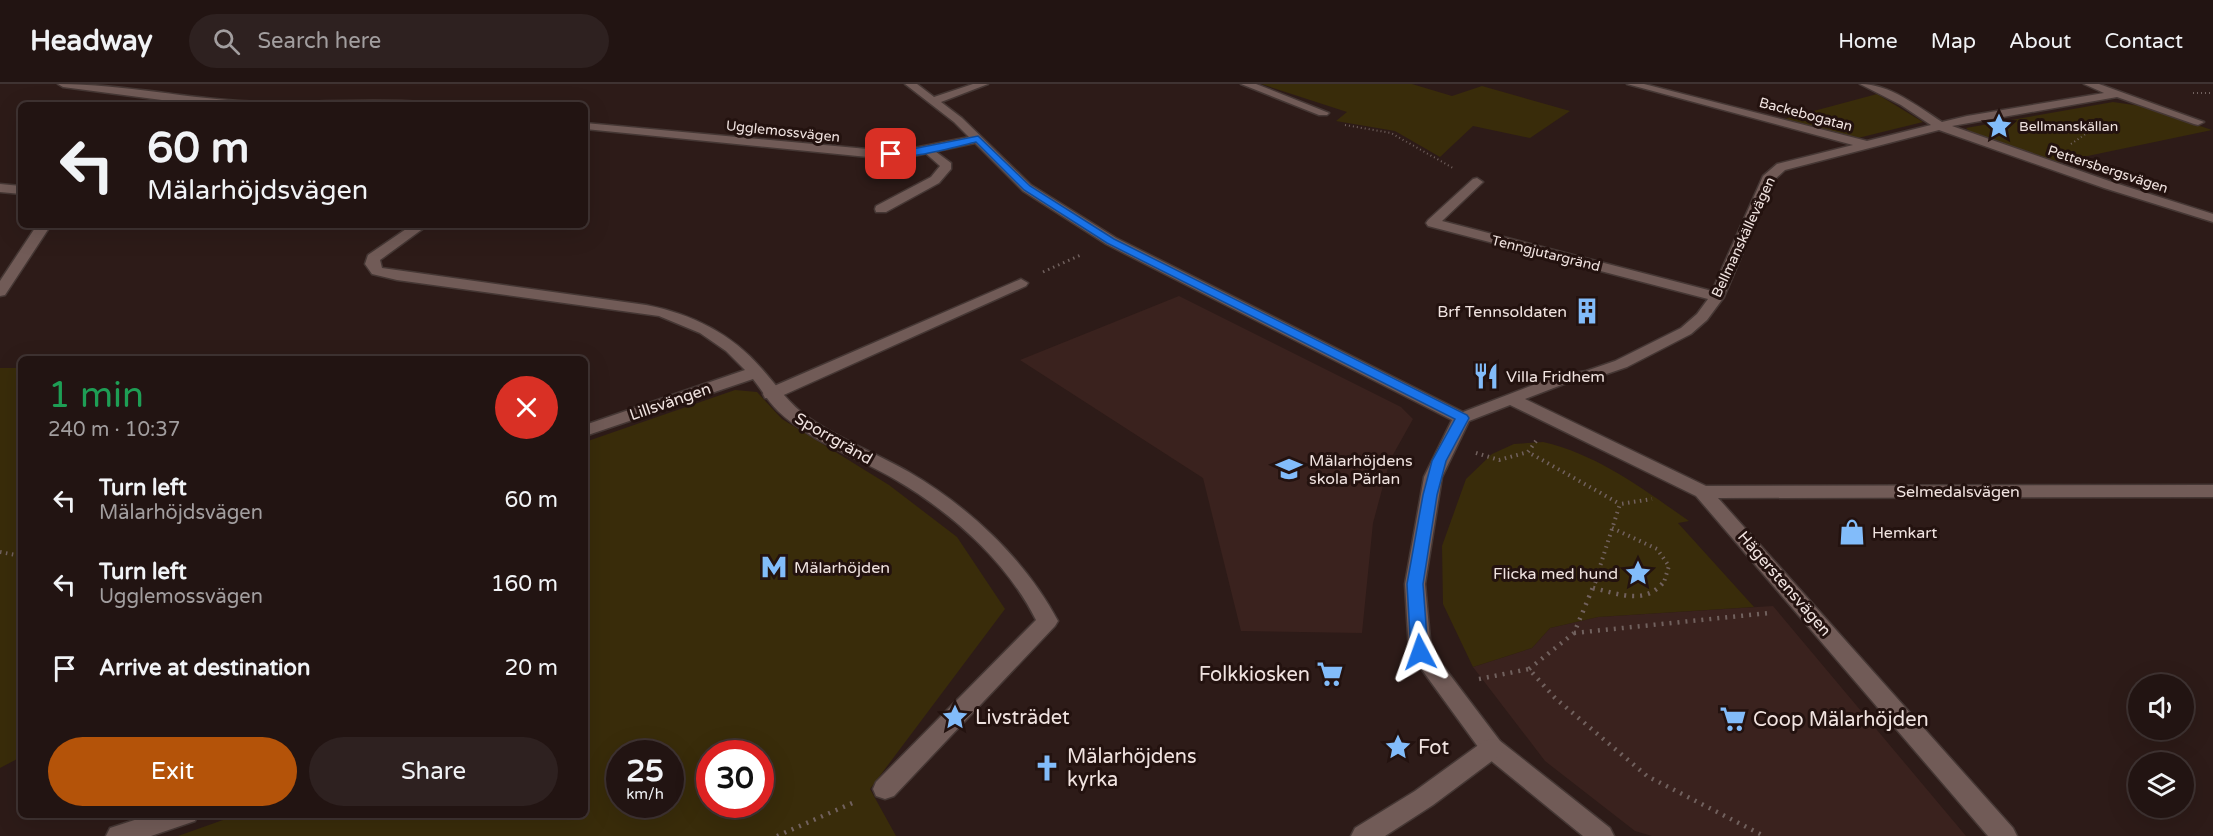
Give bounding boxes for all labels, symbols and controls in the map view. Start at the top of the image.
search box [189,14,609,68]
text: Headway [30,24,153,58]
icon: search [210,25,243,58]
text: Search here [258,28,381,54]
text: Home [1838,29,1898,54]
text: Map [1931,29,1976,54]
text: About [2009,29,2071,54]
text: Contact [2104,29,2183,54]
street label: Backebogatan [1757,94,1854,135]
place icon: Bellmanskällan [1984,111,2014,141]
street label: Ugglemossvägen [725,117,841,146]
place label: Bellmanskällan [2019,118,2118,135]
text: 60 m [147,123,249,174]
icon: left [48,126,126,204]
pin [865,128,916,179]
icon: arrive [874,137,907,170]
street label: Pettersbergsvägen [2045,142,2170,197]
text: Mälarhöjdsvägen [147,174,368,207]
street label: Bellmanskällevägen [1708,174,1779,300]
street label: Tenngjutargränd [1490,232,1602,275]
building icon: Brf Tennsoldaten [1572,296,1602,326]
place label: Brf Tennsoldaten [1437,302,1567,322]
restaurant icon: Villa Fridhem [1471,361,1501,391]
place label: Villa Fridhem [1506,367,1605,387]
text: 1 min [48,374,144,417]
button: close [495,376,558,439]
street label: Lillsvängen [627,379,714,425]
street label: Sporrgränd [791,409,876,469]
text: 240 m · 10:37 [48,418,180,442]
place label: Mälarhöjdens skola Pärlan [1309,451,1413,489]
school or university icon: Mälarhöjdens skola Pärlan [1274,454,1304,484]
text: Turn left [99,475,187,501]
street label: Selmedalsvägen [1896,482,2020,502]
icon: left [48,484,81,517]
text: 60 m [504,487,558,513]
text: Mälarhöjdsvägen [99,501,263,525]
shop icon: Hemkart [1837,517,1867,547]
place label: Hemkart [1872,523,1937,543]
street label: Hägerstensvägen [1733,527,1835,640]
metro station icon: Mälarhöjden [759,552,789,582]
place label: Mälarhöjden [794,558,890,578]
place icon: Flicka med hund [1623,558,1653,588]
text: Turn left [99,559,187,585]
place label: Flicka med hund [1493,564,1618,584]
icon: left [48,568,81,601]
text: 160 m [491,571,558,597]
text: Ugglemossvägen [99,585,263,609]
position arrow [1388,620,1452,684]
icon: arrive [48,652,81,685]
text: Arrive at destination [99,655,310,681]
text: 20 m [504,655,558,681]
supermarket icon: Folkkiosken [1315,659,1345,689]
place label: Folkkiosken [1199,663,1310,687]
map controls [2128,674,2194,818]
button: sound [2128,674,2194,740]
place icon: Livsträdet [940,702,970,732]
supermarket icon: Coop Mälarhöjden [1718,704,1748,734]
place label: Livsträdet [975,706,1070,730]
place label: Coop Mälarhöjden [1753,708,1929,732]
place icon: Fot [1383,732,1413,762]
place label: Fot [1418,736,1449,760]
button: Exit [48,737,297,806]
button: Share [309,737,558,806]
speed limit sign: 30 [696,740,774,818]
place label: Mälarhöjdens kyrka [1067,745,1197,792]
button: layers [2128,752,2194,818]
text: 25 [626,753,664,790]
church icon: Mälarhöjdens kyrka [1032,753,1062,783]
text: km/h [626,785,664,803]

